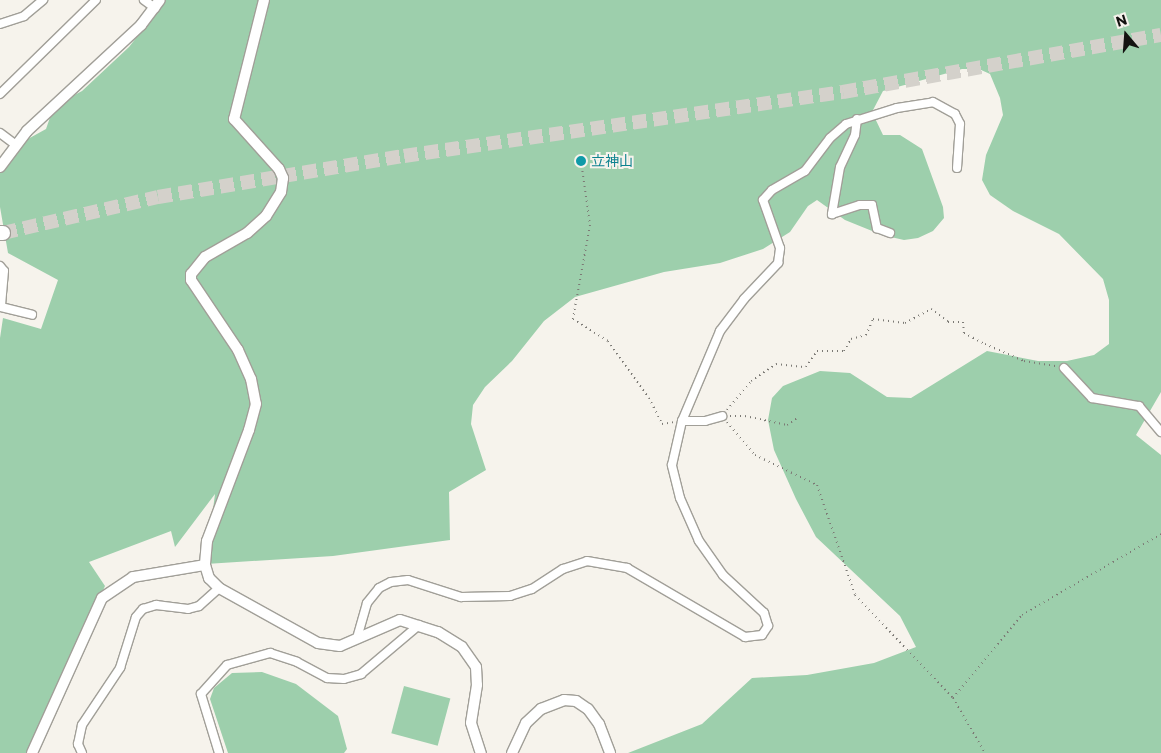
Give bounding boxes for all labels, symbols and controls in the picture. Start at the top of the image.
north arrow [1101,10,1151,60]
text: N [1114,11,1129,30]
place label: 立神山 [591,153,633,169]
marker: 立神山 [575,155,587,167]

